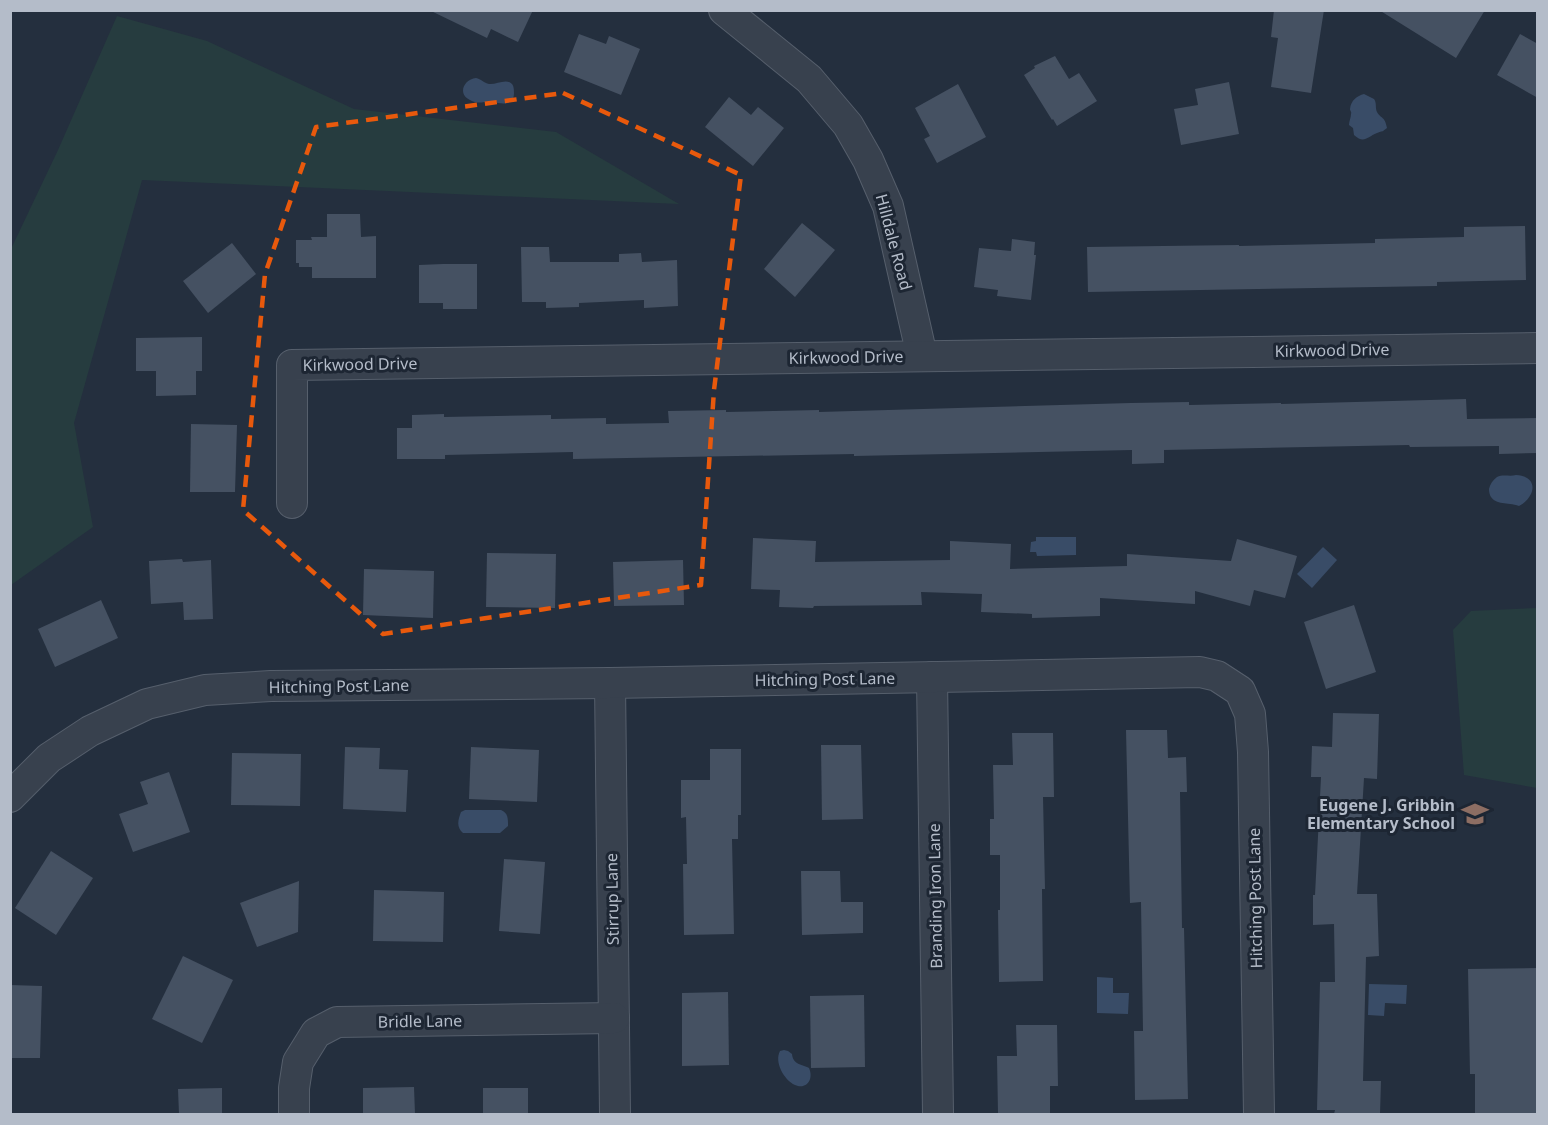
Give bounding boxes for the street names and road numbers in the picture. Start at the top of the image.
street label: Hilldale Road [871,191,917,293]
street label: Kirkwood Drive [1274,338,1390,362]
street label: Kirkwood Drive [788,345,904,369]
street label: Kirkwood Drive [302,352,418,376]
street label: Hitching Post Lane [755,667,895,691]
street label: Hitching Post Lane [269,674,409,698]
street label: Branding Iron Lane [923,823,947,969]
street label: Hitching Post Lane [1243,828,1267,968]
street label: Stirrup Lane [600,853,624,945]
street label: Bridle Lane [378,1009,462,1033]

